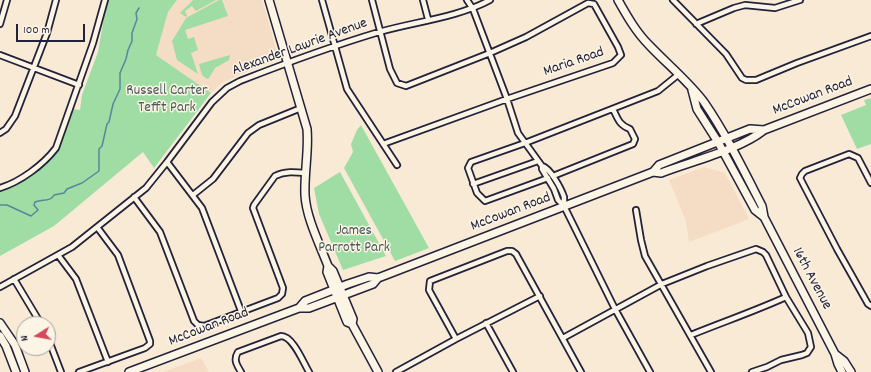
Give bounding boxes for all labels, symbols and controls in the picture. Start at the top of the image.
street label: Alexander Lawrie Avenue [230,15,370,81]
scale bar [18,16,87,42]
text: 100 m [23,22,50,39]
street label: Maria Road [541,44,607,82]
street label: McCowan Road [771,74,855,120]
park label: Russell Carter Tefft Park [126,83,208,118]
street label: McCowan Road [469,190,553,236]
park label: James Parrott Park [318,223,390,258]
street label: 16th Avenue [787,245,835,313]
street label: McCowan Road [167,305,251,351]
north arrow [16,316,56,356]
text: N [17,334,34,342]

